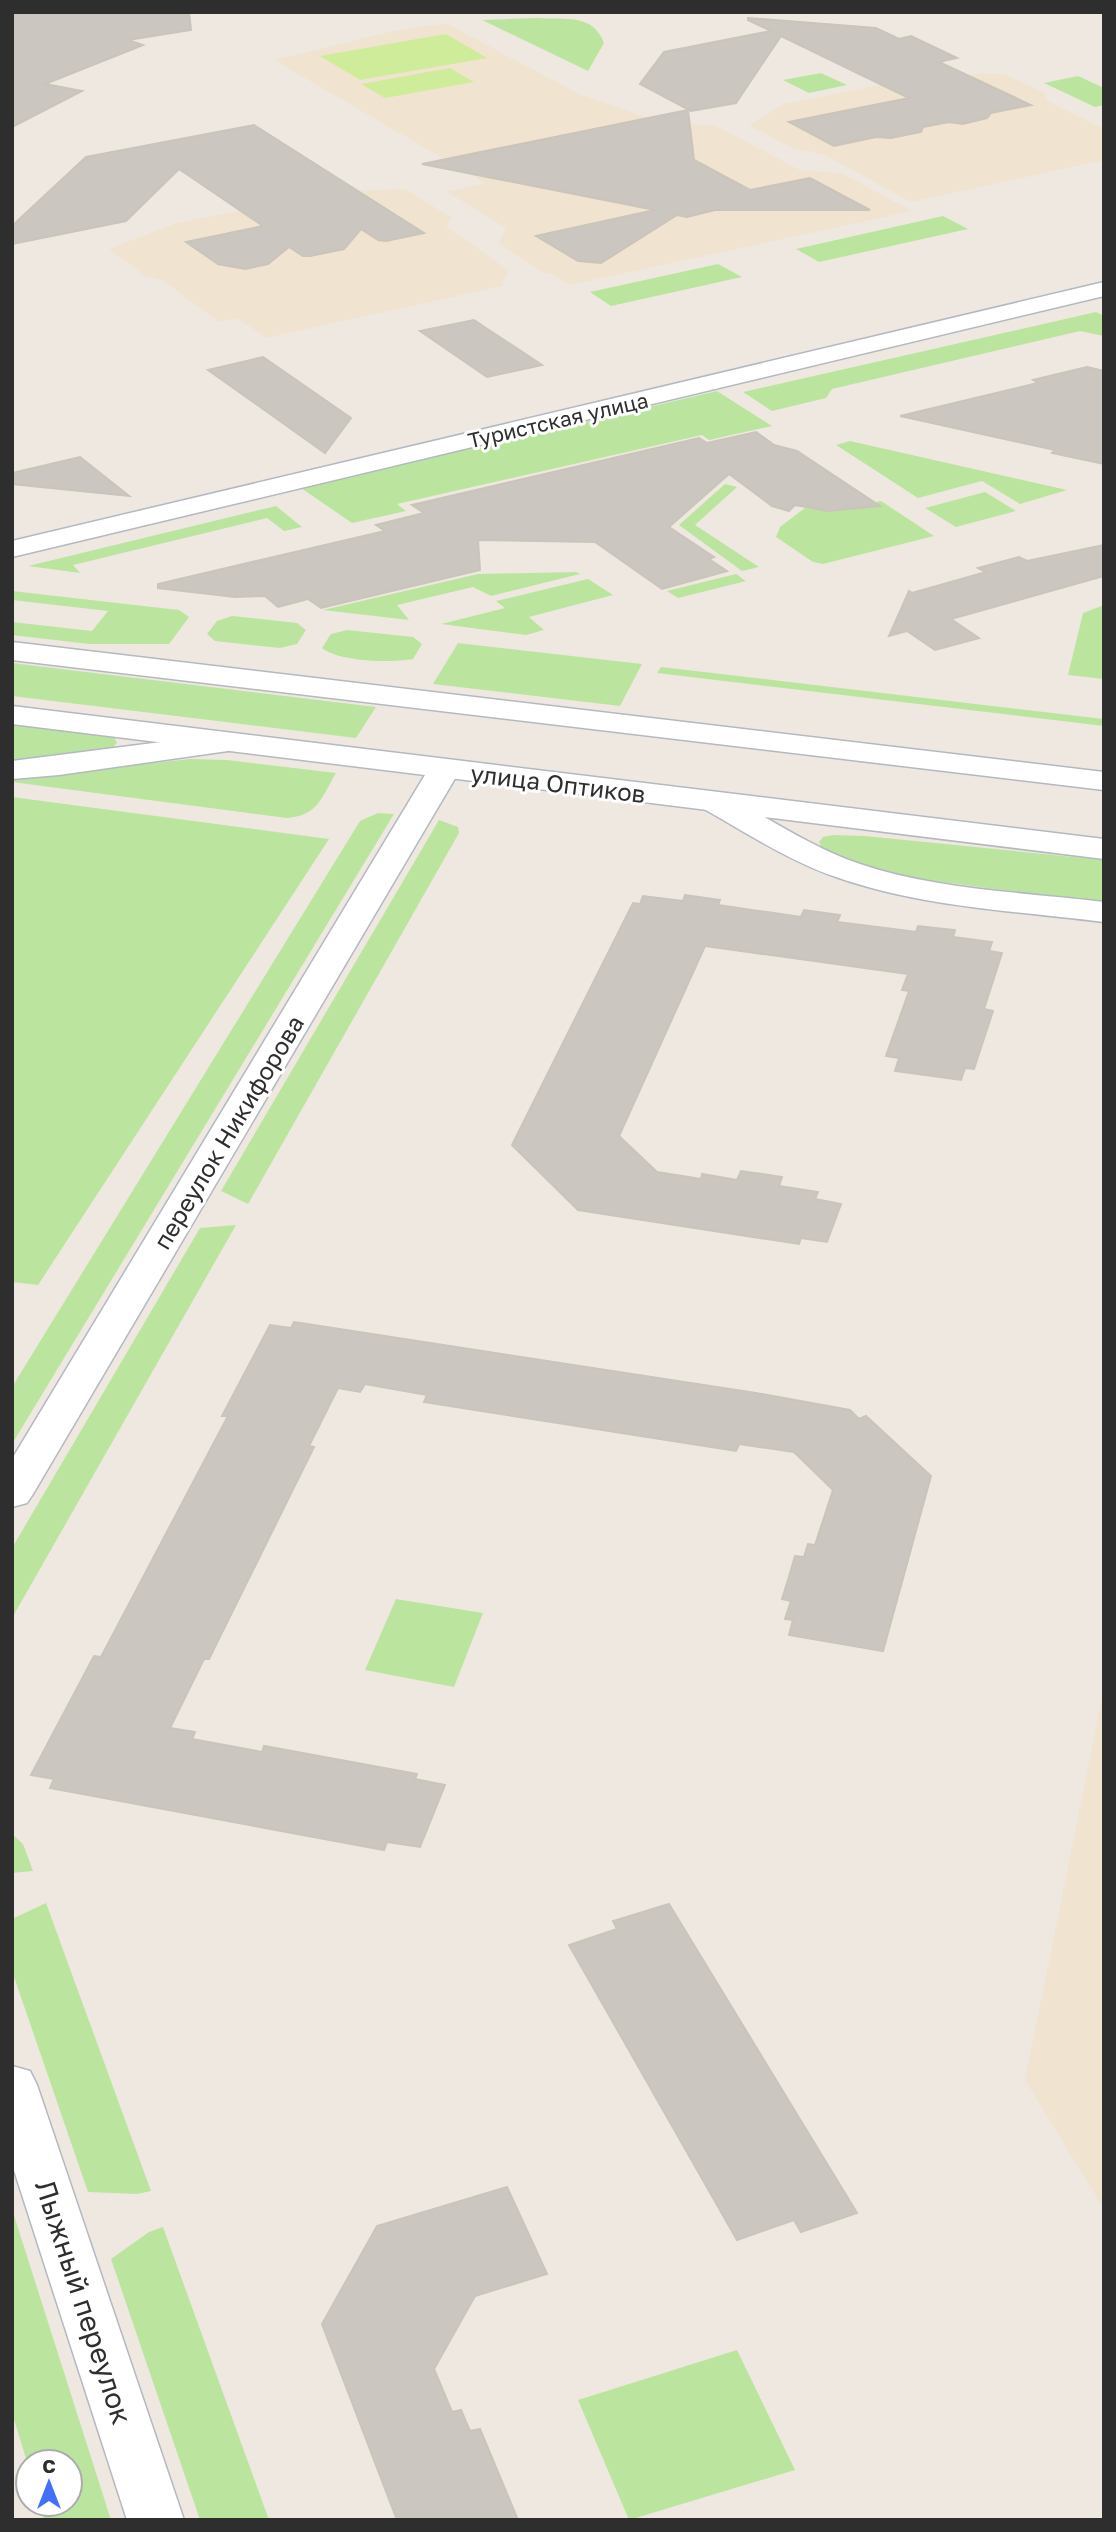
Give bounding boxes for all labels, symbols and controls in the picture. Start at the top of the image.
street label: Туристская улица [465,387,651,453]
street label: улица Оптиков [469,758,647,808]
street label: переулок Никифорова [147,1010,309,1254]
street label: Лыжный переулок [29,2176,139,2428]
north arrow [14,2448,84,2518]
text: С [42,2454,56,2477]

